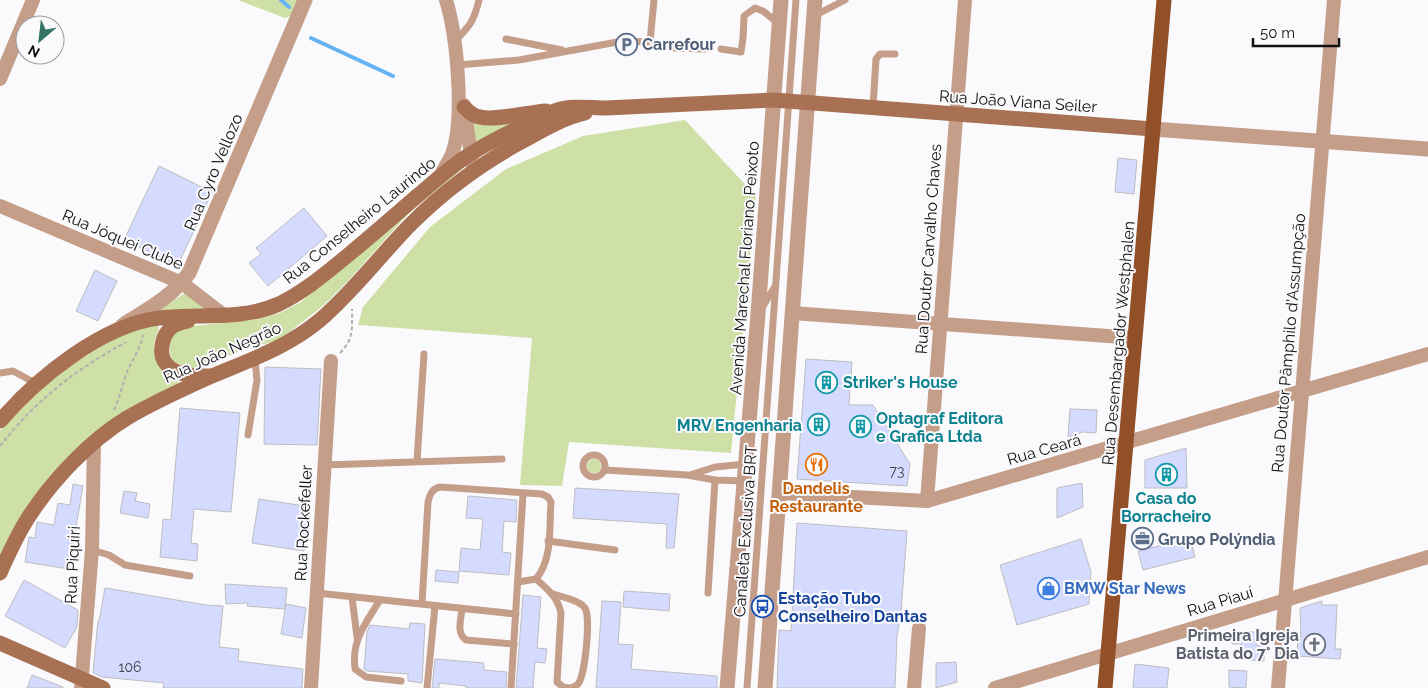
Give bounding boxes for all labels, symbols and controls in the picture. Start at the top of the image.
north arrow [15,15,65,65]
scale bar [1253,15,1339,47]
text: 50 m [1260,24,1295,42]
parking icon: Carrefour [614,32,638,56]
place label: Carrefour [642,35,716,54]
text: N [25,42,42,61]
street label: Rua João Viana Seiler [938,87,1098,117]
street label: Rua Cyro Vellozo [180,111,247,234]
street label: Avenida Marechal Floriano Peixoto [726,141,763,396]
street label: Rua Doutor Carvalho Chaves [912,143,945,355]
street label: Rua Conselheiro Laurindo [279,153,439,288]
street label: Rua Jóquei Clube [59,205,186,274]
street label: Rua Doutor Pâmphilo d'Assumpção [1268,213,1309,474]
street label: Rua Desembargador Westphalen [1098,220,1139,466]
street label: Rua João Negrão [160,318,284,387]
building icon: Striker's House [815,370,839,394]
place label: Striker's House [843,373,958,392]
place label: Optagraf Editora e Grafica Ltda [876,409,1003,446]
building icon: MRV Engenharia [806,413,830,437]
building icon: Optagraf Editora e Grafica Ltda [848,415,872,439]
place label: MRV Engenharia [677,416,802,435]
street label: Rua Ceará [1005,430,1083,469]
street label: Canaleta Exclusiva BRT [730,444,761,618]
restaurant icon: Dandelis Restaurante [804,452,828,476]
building icon: Casa do Borracheiro [1154,462,1178,486]
house number: 73 [890,463,904,479]
street label: Rua Rockefeller [291,464,316,582]
place label: Dandelis Restaurante [769,479,863,516]
place label: Casa do Borracheiro [1121,489,1211,526]
street label: Rua Piquiri [61,526,84,604]
office icon: Grupo Polýndia [1130,527,1154,551]
place label: Grupo Polýndia [1158,530,1276,549]
shop icon: BMW Star News [1036,576,1060,600]
place label: BMW Star News [1064,579,1186,598]
street label: Rua Piauí [1185,582,1256,620]
place label: Estação Tubo Conselheiro Dantas [778,589,927,626]
bus stop icon: Estação Tubo Conselheiro Dantas [750,595,774,619]
place label: Primeira Igreja Batista do 7° Dia [1176,626,1299,663]
church icon: Primeira Igreja Batista do 7° Dia [1303,632,1327,656]
house number: 106 [118,659,142,675]

